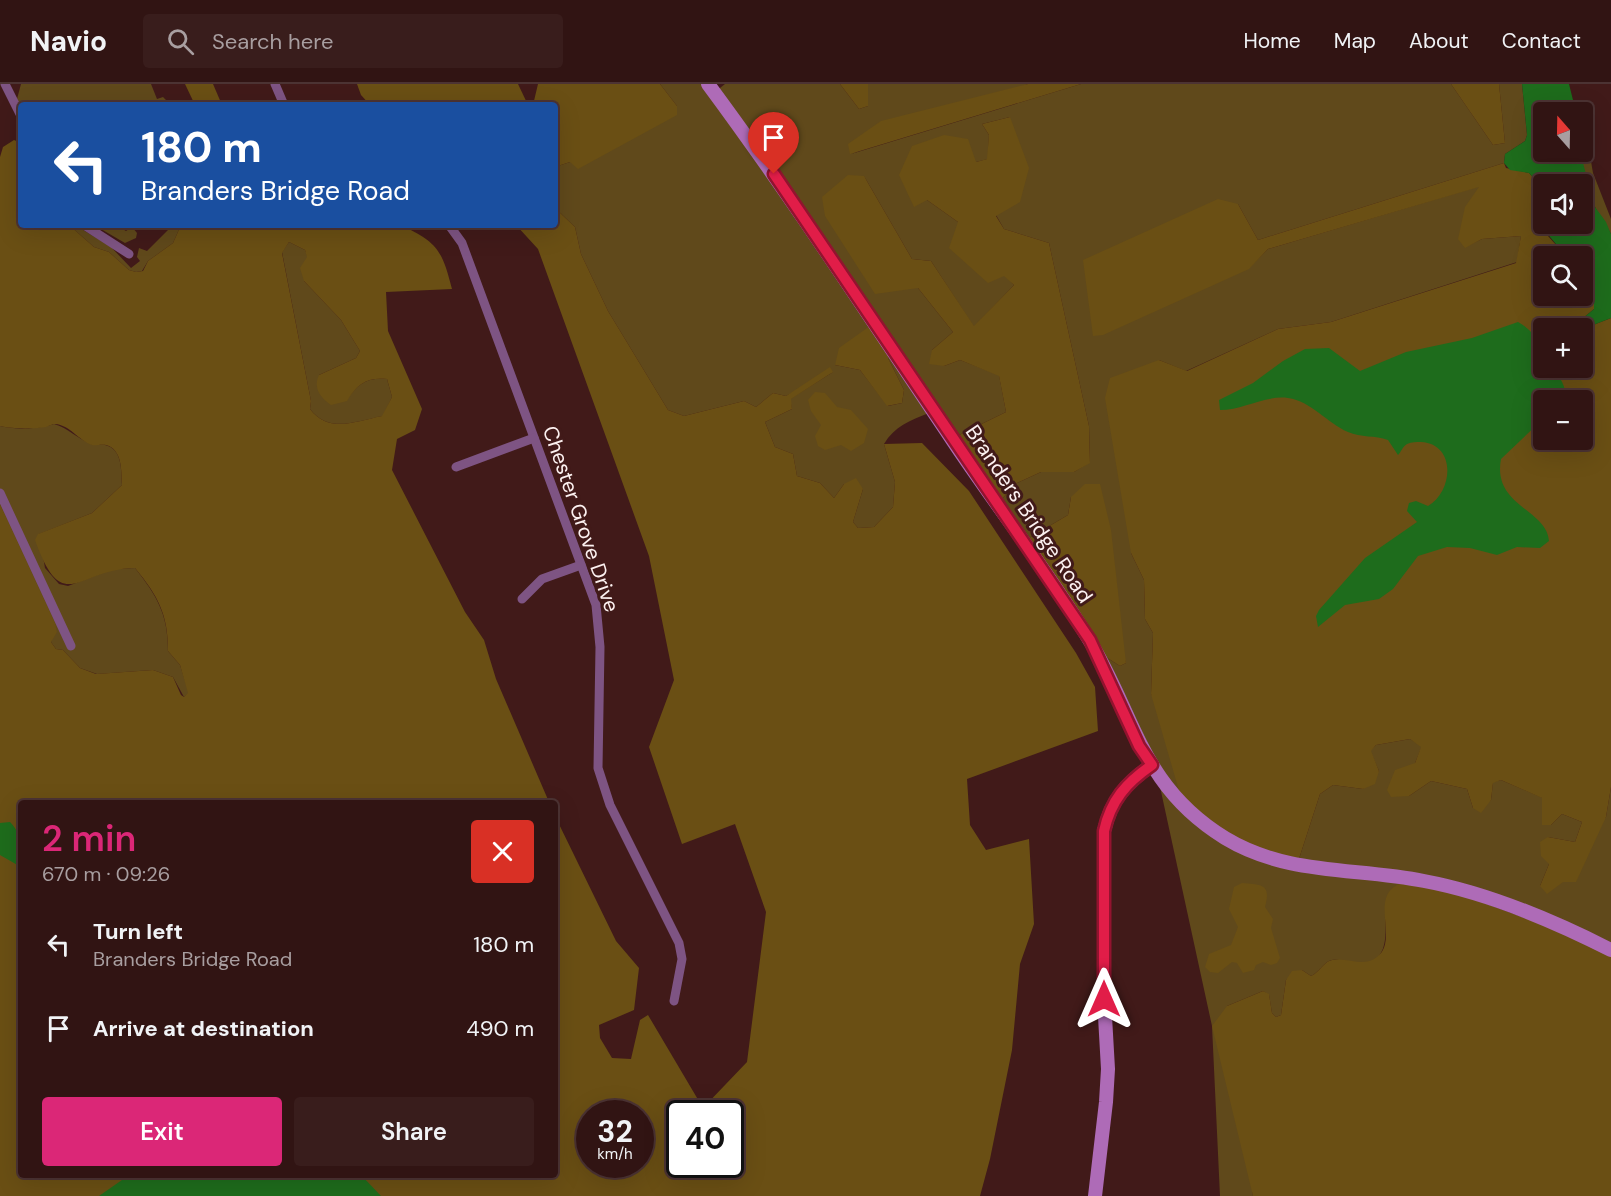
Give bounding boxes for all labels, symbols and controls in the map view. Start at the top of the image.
search box [143,14,563,68]
text: Navio [30,23,107,60]
icon: search [164,25,197,58]
text: Search here [212,27,333,56]
text: Home [1243,27,1301,55]
text: Map [1334,27,1376,55]
text: About [1409,27,1469,55]
text: Contact [1502,27,1581,55]
north arrow [1533,102,1593,162]
map controls [1533,102,1593,450]
pin [748,112,799,174]
text: 180 m [141,120,262,175]
icon: arrive [757,121,790,154]
icon: left [42,126,120,204]
text: Branders Bridge Road [141,173,410,208]
button: sound [1533,174,1593,234]
button: search [1533,246,1593,306]
button: + [1533,318,1593,378]
button: − [1533,390,1593,450]
street label: Branders Bridge Road [959,419,1099,609]
street label: Chester Grove Drive [536,422,626,616]
text: 2 min [42,815,136,862]
button: close [471,820,534,883]
text: 670 m · 09:26 [42,861,170,887]
text: Turn left [93,917,183,946]
icon: left [42,928,75,961]
text: 180 m [473,930,534,959]
text: Branders Bridge Road [93,946,292,972]
position arrow [1072,967,1136,1031]
icon: arrive [42,1012,75,1045]
text: Arrive at destination [93,1014,314,1043]
text: 490 m [466,1014,534,1043]
button: Exit [42,1097,282,1166]
button: Share [294,1097,534,1166]
speed limit sign: 40 [666,1100,744,1178]
text: 32 [597,1112,633,1151]
text: km/h [597,1144,633,1164]

